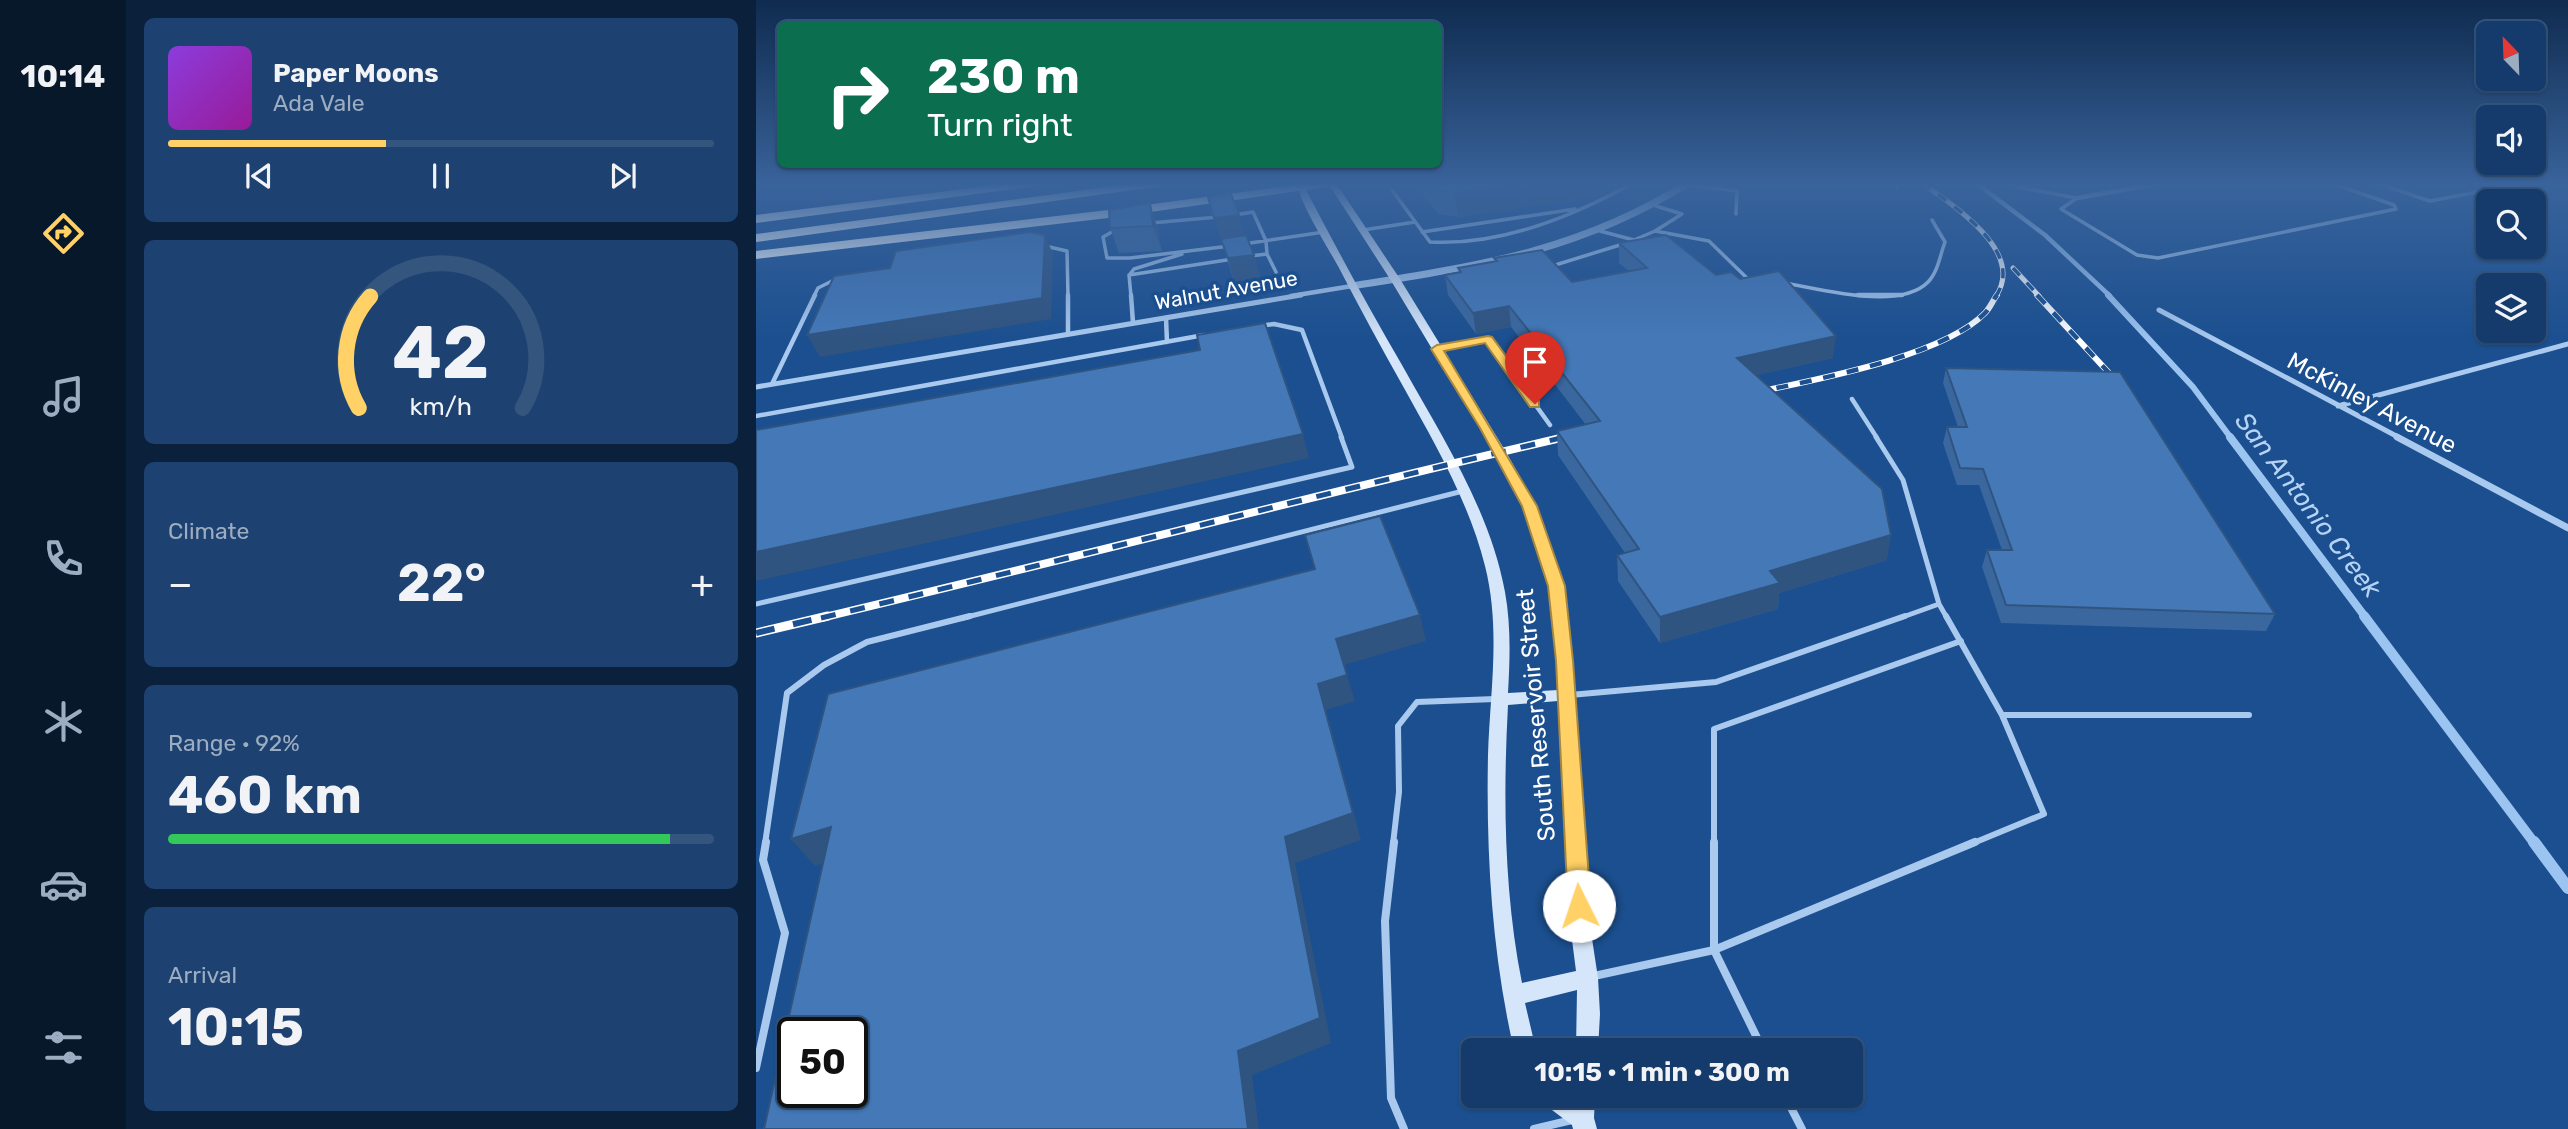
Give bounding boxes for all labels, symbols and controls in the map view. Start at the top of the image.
north arrow [2476,21,2546,91]
map controls [2476,21,2546,343]
text: 230 m [927,47,1080,105]
icon: right [812,49,903,140]
text: 10:14 [21,57,105,95]
text: Paper Moons [273,58,439,89]
text: Ada Vale [273,89,365,117]
button: sound [2476,105,2546,175]
text: Turn right [927,106,1072,144]
icon: previous [240,157,278,195]
icon: pause [422,157,460,195]
icon: next [604,157,642,195]
button: search [2476,189,2546,259]
icon: directions [39,209,88,258]
street label: Walnut Avenue [1153,265,1299,315]
button: layers [2476,273,2546,343]
text: 42 [392,311,490,397]
pin [1505,332,1565,404]
icon: arrive [1516,343,1554,381]
street label: McKinley Avenue [2283,347,2461,459]
icon: music [39,372,88,421]
text: km/h [410,392,472,421]
water label: San Antonio Creek [2228,406,2388,604]
text: Climate [168,517,249,545]
icon: phone [39,534,88,583]
text: 22° [397,552,486,614]
text: − [168,561,193,607]
text: + [690,561,714,607]
street label: South Reservoir Street [1511,588,1561,842]
icon: climate [39,697,88,746]
text: Range · 92% [168,729,300,757]
text: 460 km [168,764,362,826]
icon: car [39,860,88,909]
position arrow [1542,869,1616,943]
text: Arrival [168,961,237,989]
text: 10:15 [168,996,304,1058]
speed limit sign: 50 [777,1017,868,1108]
icon: filters [39,1023,88,1072]
text: 10:15 · 1 min · 300 m [1534,1057,1790,1088]

